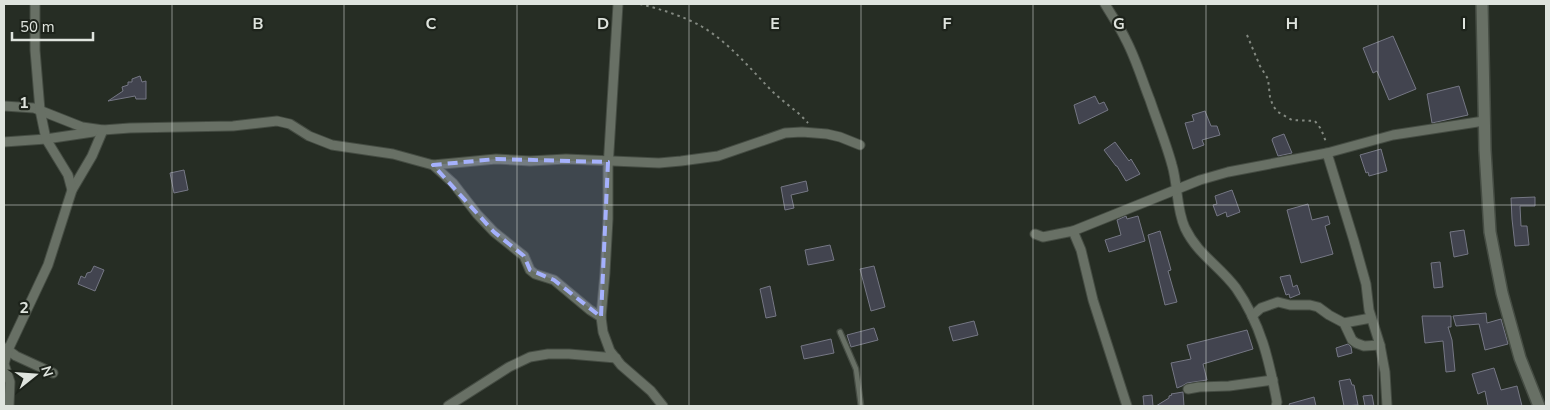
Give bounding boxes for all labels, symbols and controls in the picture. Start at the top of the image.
scale bar [12,10,94,42]
text: B [252,13,264,35]
text: C [426,13,437,35]
text: D [597,13,609,35]
text: E [770,13,780,35]
text: F [943,13,952,35]
text: G [1113,13,1125,35]
text: H [1286,13,1298,35]
text: I [1462,13,1466,35]
text: 50 m [20,17,55,37]
text: 1 [19,92,29,114]
text: 2 [19,297,29,319]
north arrow [10,350,60,400]
text: N [36,364,58,379]

